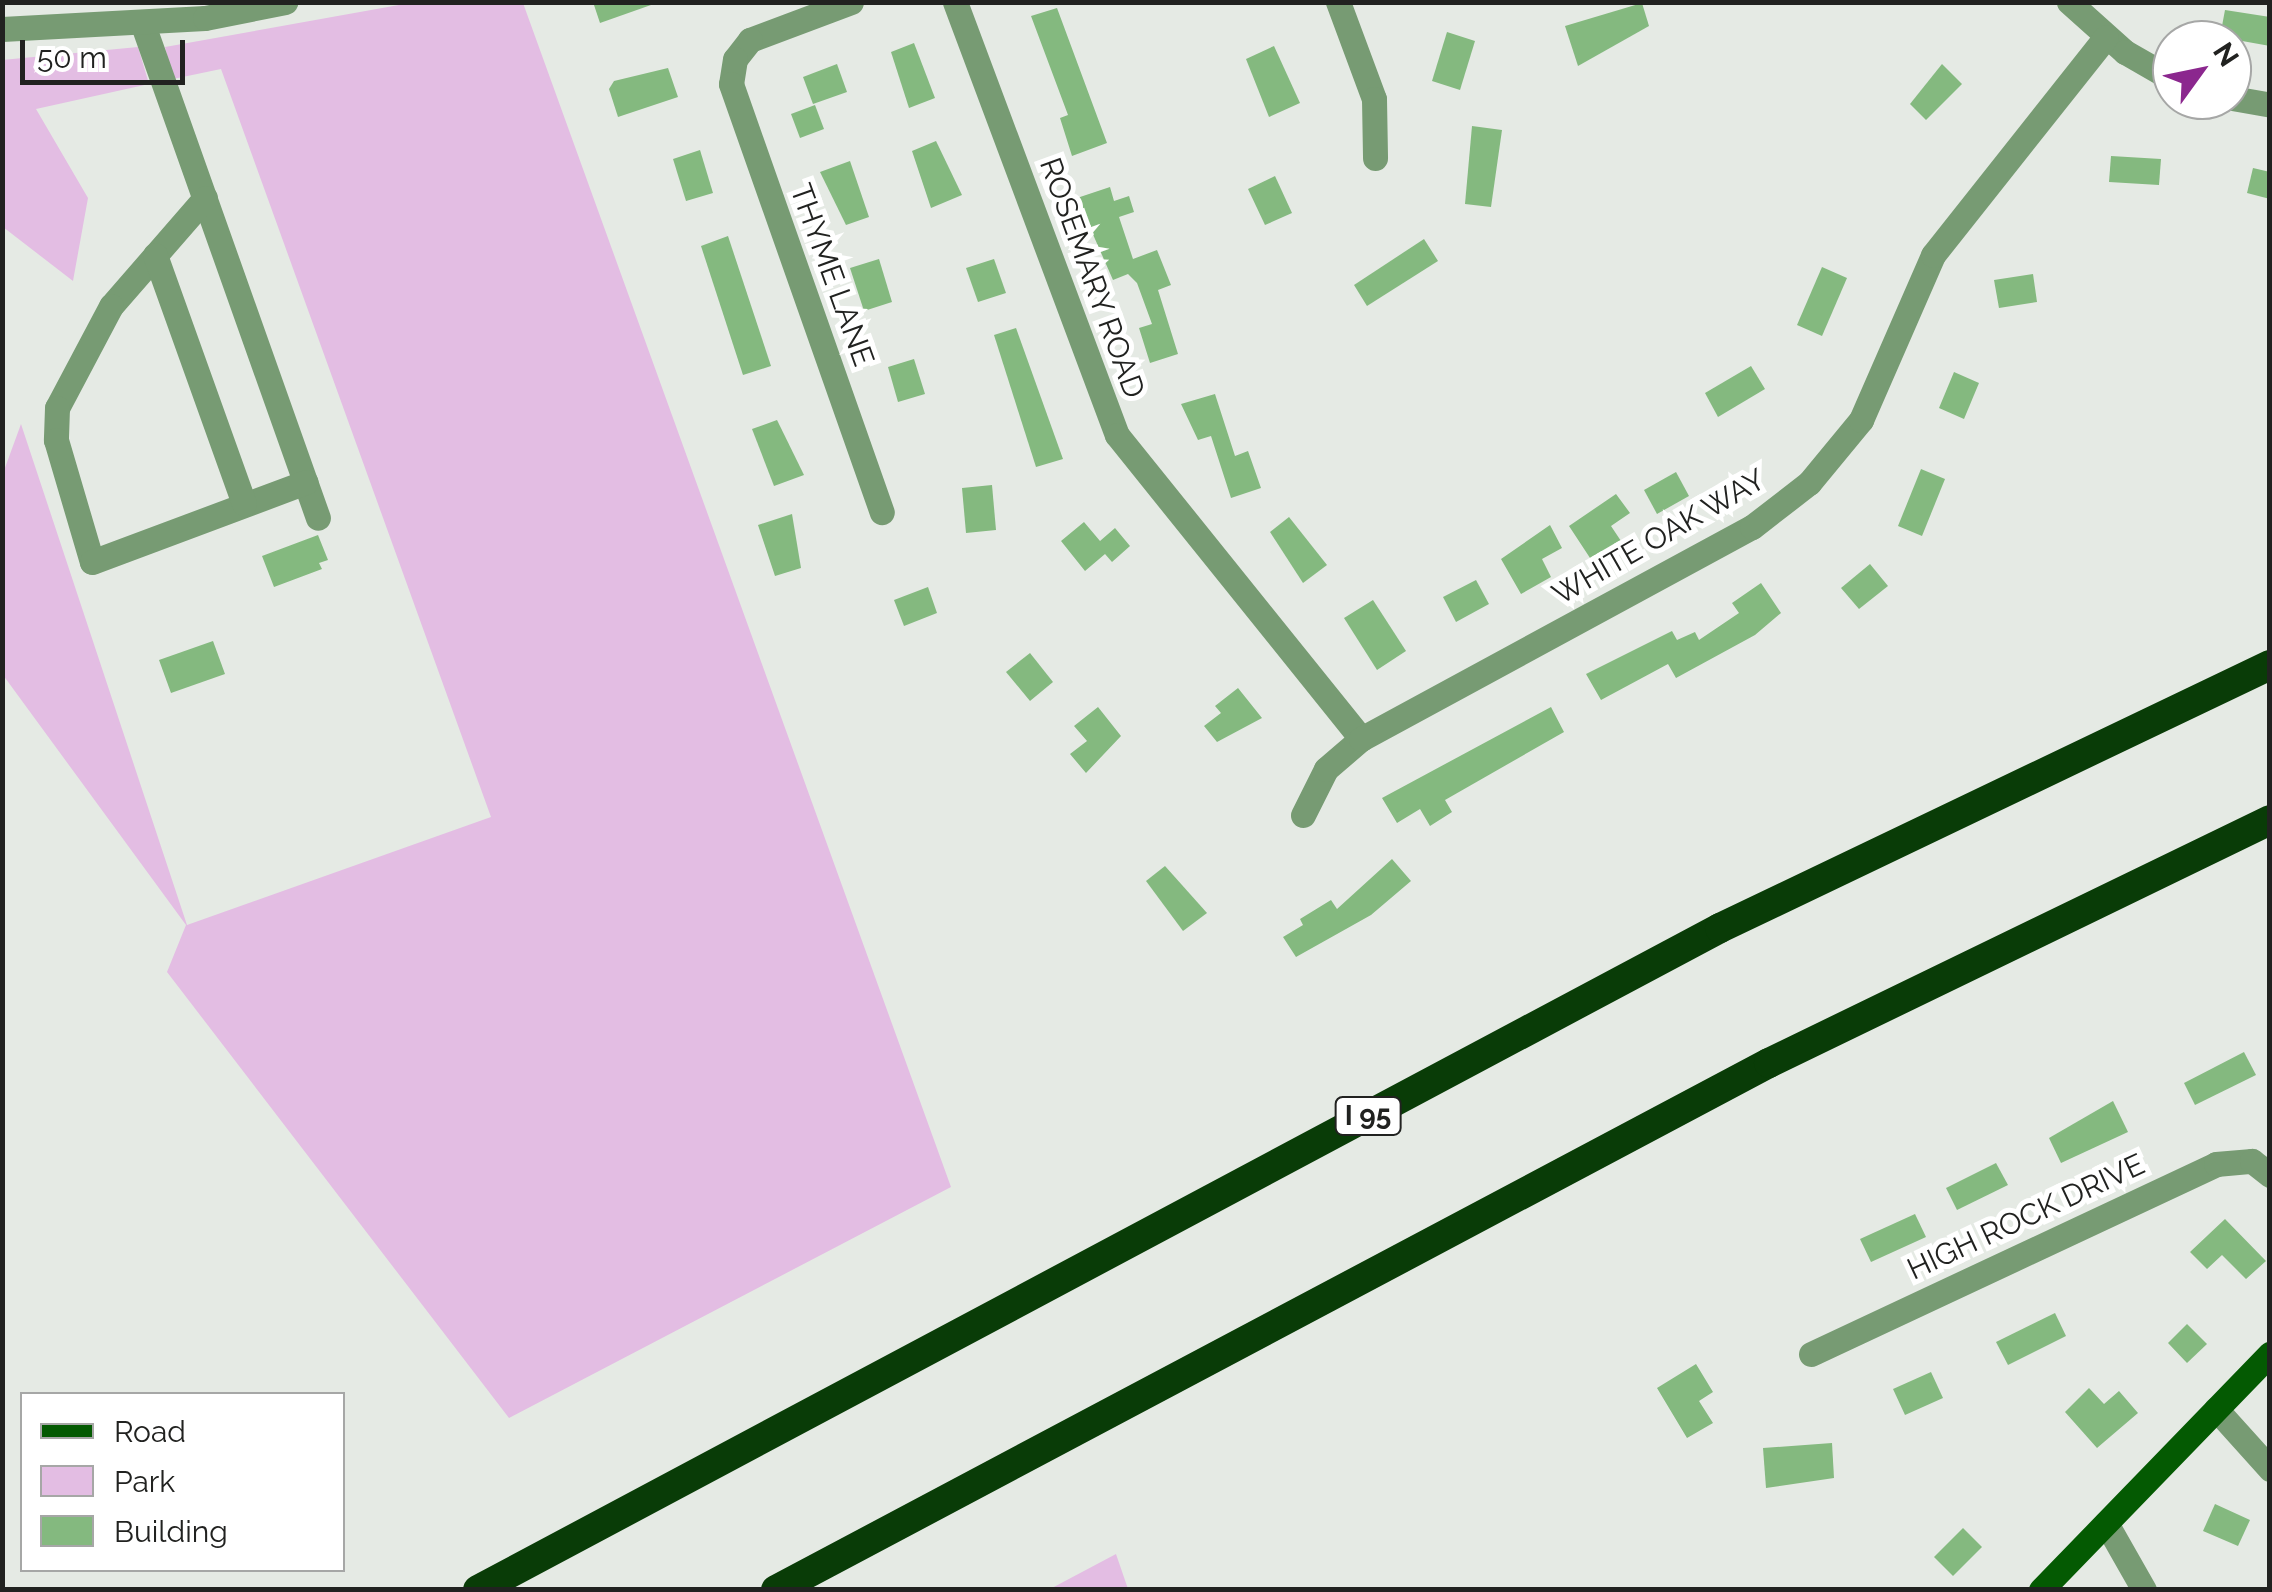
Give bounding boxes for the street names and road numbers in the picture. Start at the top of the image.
street label: ROSEMARY ROAD [1032,152,1152,404]
street label: THYME LANE [782,179,882,371]
street label: WHITE OAK WAY [1546,461,1772,613]
road number: I 95 [1333,1093,1403,1139]
street label: HIGH ROCK DRIVE [1902,1146,2150,1288]

